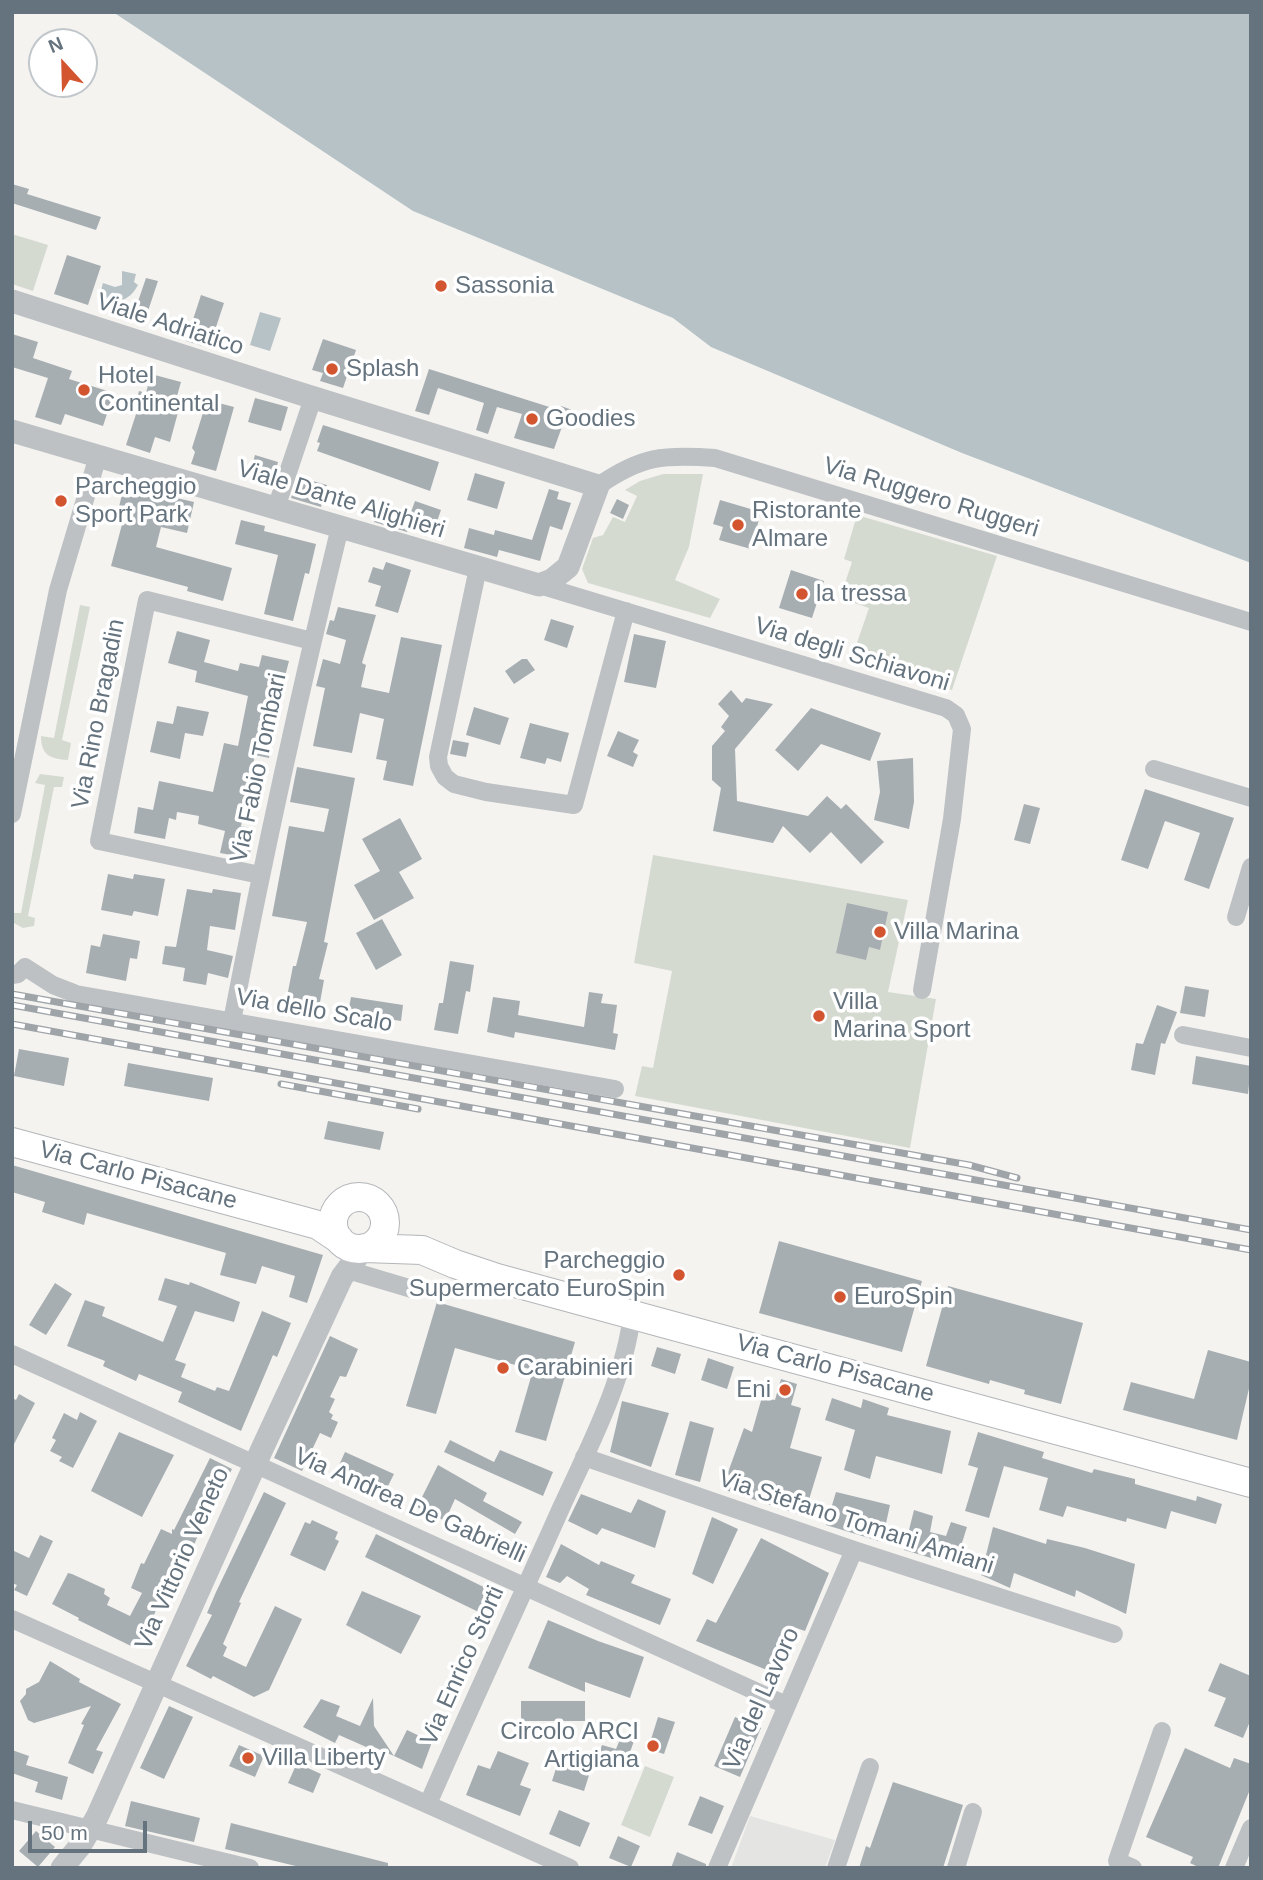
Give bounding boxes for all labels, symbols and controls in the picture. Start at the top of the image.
north arrow [28,28,98,98]
text: N [45,33,66,57]
place label: Sassonia [455,272,554,300]
marker: Sassonia [433,278,449,294]
street label: Viale Adriatico [93,288,247,362]
place label: Splash [346,355,419,383]
marker: Splash [324,361,340,377]
place label: Hotel Continental [98,362,219,418]
marker: Hotel Continental [76,382,92,398]
place label: Goodies [546,405,635,433]
marker: Goodies [524,411,540,427]
street label: Via Ruggero Ruggeri [820,452,1042,544]
street label: Viale Dante Alighieri [234,455,448,545]
place label: Parcheggio Sport Park [75,473,196,529]
marker: Parcheggio Sport Park [53,493,69,509]
place label: Ristorante Almare [752,497,861,553]
marker: Ristorante Almare [730,517,746,533]
place label: la tressa [816,580,907,608]
marker: la tressa [794,586,810,602]
street label: Via degli Schiavoni [751,612,953,698]
street label: Via Rino Bragadin [66,617,132,811]
street label: Via Fabio Tombari [225,671,293,865]
place label: Villa Marina [894,918,1019,946]
marker: Villa Marina [872,924,888,940]
street label: Via dello Scalo [234,983,394,1039]
place label: Villa Marina Sport [833,988,970,1044]
marker: Villa Marina Sport [811,1008,827,1024]
street label: Via Carlo Pisacane [36,1136,240,1216]
place label: Parcheggio Supermercato EuroSpin [409,1247,665,1303]
marker: Parcheggio Supermercato EuroSpin [671,1267,687,1283]
place label: EuroSpin [854,1283,953,1311]
marker: EuroSpin [832,1289,848,1305]
street label: Via Carlo Pisacane [733,1329,937,1409]
place label: Carabinieri [517,1354,633,1382]
marker: Carabinieri [495,1360,511,1376]
place label: Eni [736,1376,771,1404]
marker: Eni [777,1382,793,1398]
street label: Via Andrea De Gabrielli [290,1442,530,1570]
street label: Via Vittorio Veneto [130,1463,236,1655]
street label: Via Stefano Tomani Amiani [715,1465,997,1581]
street label: Via Enrico Storti [415,1582,511,1750]
street label: Via del Lavoro [718,1623,806,1775]
place label: Circolo ARCI Artigiana [500,1718,639,1774]
marker: Circolo ARCI Artigiana [645,1738,661,1754]
place label: Villa Liberty [262,1744,386,1772]
marker: Villa Liberty [240,1750,256,1766]
scale bar [32,1806,150,1850]
text: 50 m [41,1821,88,1844]

